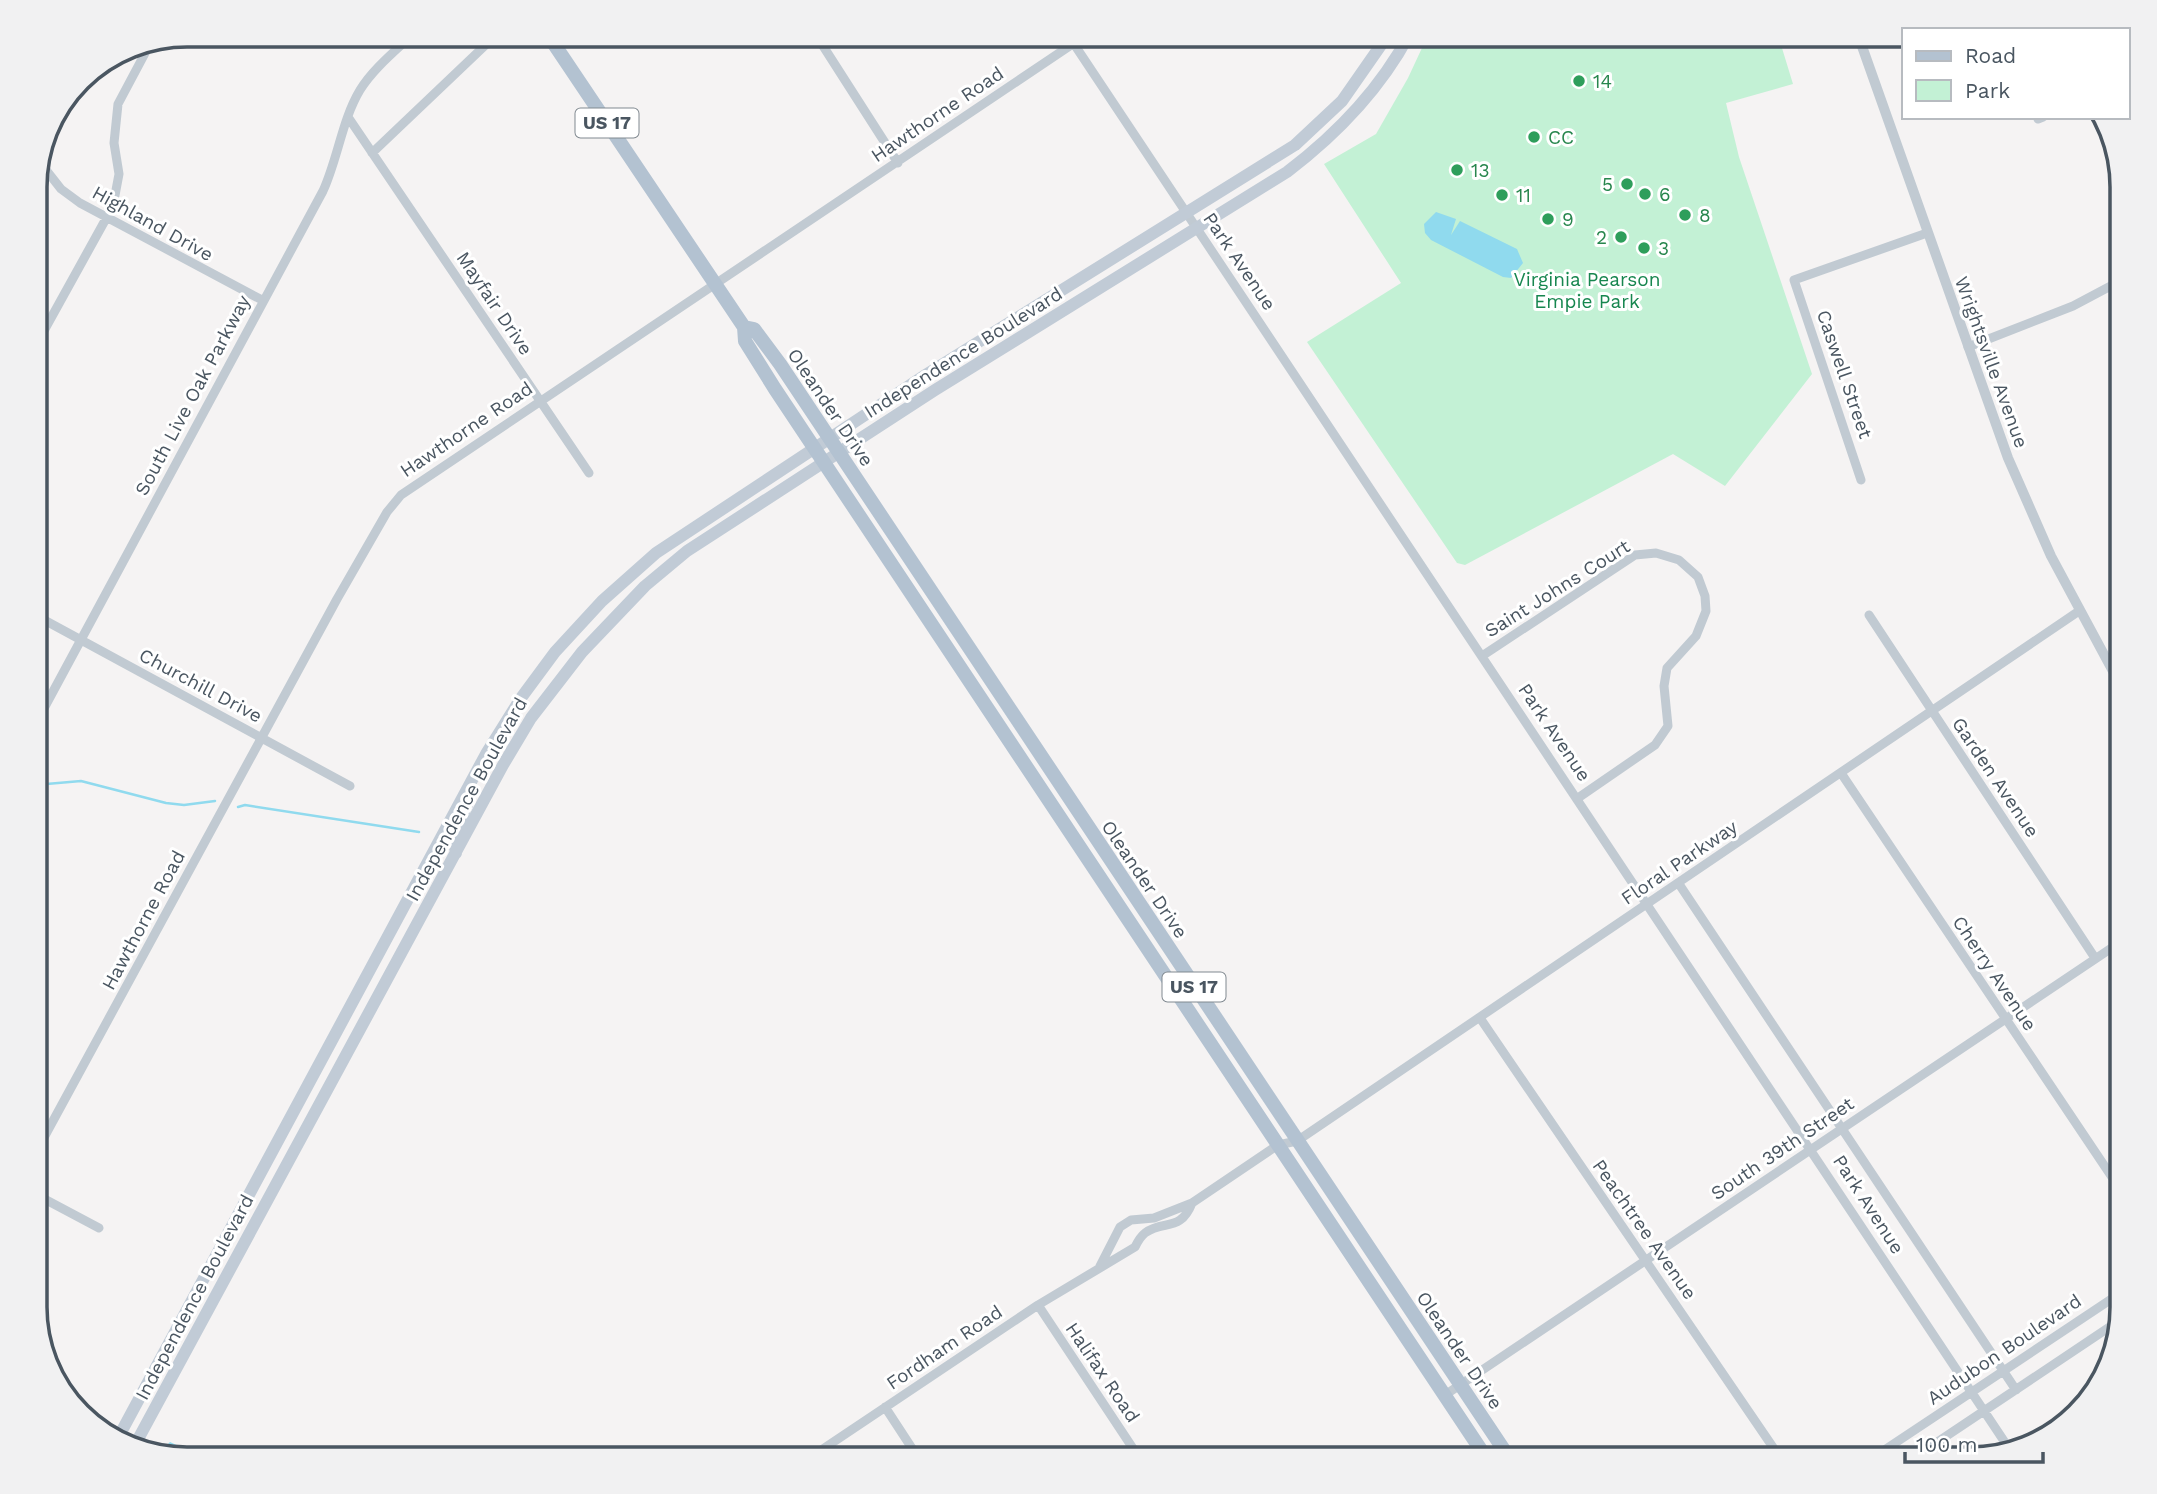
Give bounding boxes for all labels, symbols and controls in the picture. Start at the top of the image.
legend [1902,28,2129,119]
text: Road [1965,43,2016,68]
street label: Hawthorne Road [867,62,1008,167]
place label: 14 [1593,70,1612,93]
marker: 14 [1571,73,1587,89]
text: Park [1965,78,2010,103]
road number: US 17 [576,109,638,138]
place label: CC [1548,126,1574,149]
marker: CC [1526,129,1542,145]
place label: 13 [1471,159,1490,182]
marker: 13 [1449,162,1465,178]
place label: 5 [1602,173,1613,196]
marker: 5 [1619,176,1635,192]
street label: Highland Drive [88,181,217,266]
place label: 6 [1659,183,1671,206]
place label: 11 [1516,184,1531,207]
marker: 6 [1637,186,1653,202]
marker: 11 [1494,187,1510,203]
place label: 8 [1699,204,1711,227]
marker: 8 [1677,207,1693,223]
street label: Park Avenue [1198,208,1281,315]
place label: 9 [1562,208,1574,231]
marker: 9 [1540,211,1556,227]
place label: 2 [1596,226,1607,249]
marker: 2 [1613,229,1629,245]
place label: 3 [1658,237,1669,260]
marker: 3 [1636,240,1652,256]
street label: Mayfair Drive [452,247,538,359]
park label: Virginia Pearson Empie Park [1513,268,1661,313]
street label: Wrightsville Avenue [1950,273,2033,451]
street label: Independence Boulevard [860,282,1067,423]
street label: South Live Oak Parkway [130,291,255,499]
street label: Caswell Street [1812,307,1877,441]
street label: Oleander Drive [783,344,879,471]
street label: Hawthorne Road [396,377,537,482]
street label: Saint Johns Court [1480,534,1634,642]
street label: Churchill Drive [135,643,266,728]
street label: Park Avenue [1513,679,1596,786]
street label: Independence Boulevard [401,693,532,905]
street label: Garden Avenue [1947,713,2044,842]
street label: Floral Parkway [1617,815,1742,910]
street label: Oleander Drive [1097,816,1193,943]
street label: Hawthorne Road [97,847,190,994]
street label: Cherry Avenue [1948,912,2041,1035]
road number: US 17 [1162,972,1226,1002]
street label: South 39th Street [1706,1092,1858,1205]
street label: Park Avenue [1828,1150,1909,1258]
street label: Peachtree Avenue [1588,1155,1702,1304]
street label: Independence Boulevard [130,1191,258,1404]
street label: Oleander Drive [1412,1287,1508,1414]
street label: Audubon Boulevard [1923,1289,2086,1410]
street label: Fordham Road [882,1300,1007,1395]
street label: Halifax Road [1061,1318,1144,1427]
scale bar [1905,1420,2043,1464]
text: 100 m [1916,1432,1978,1457]

